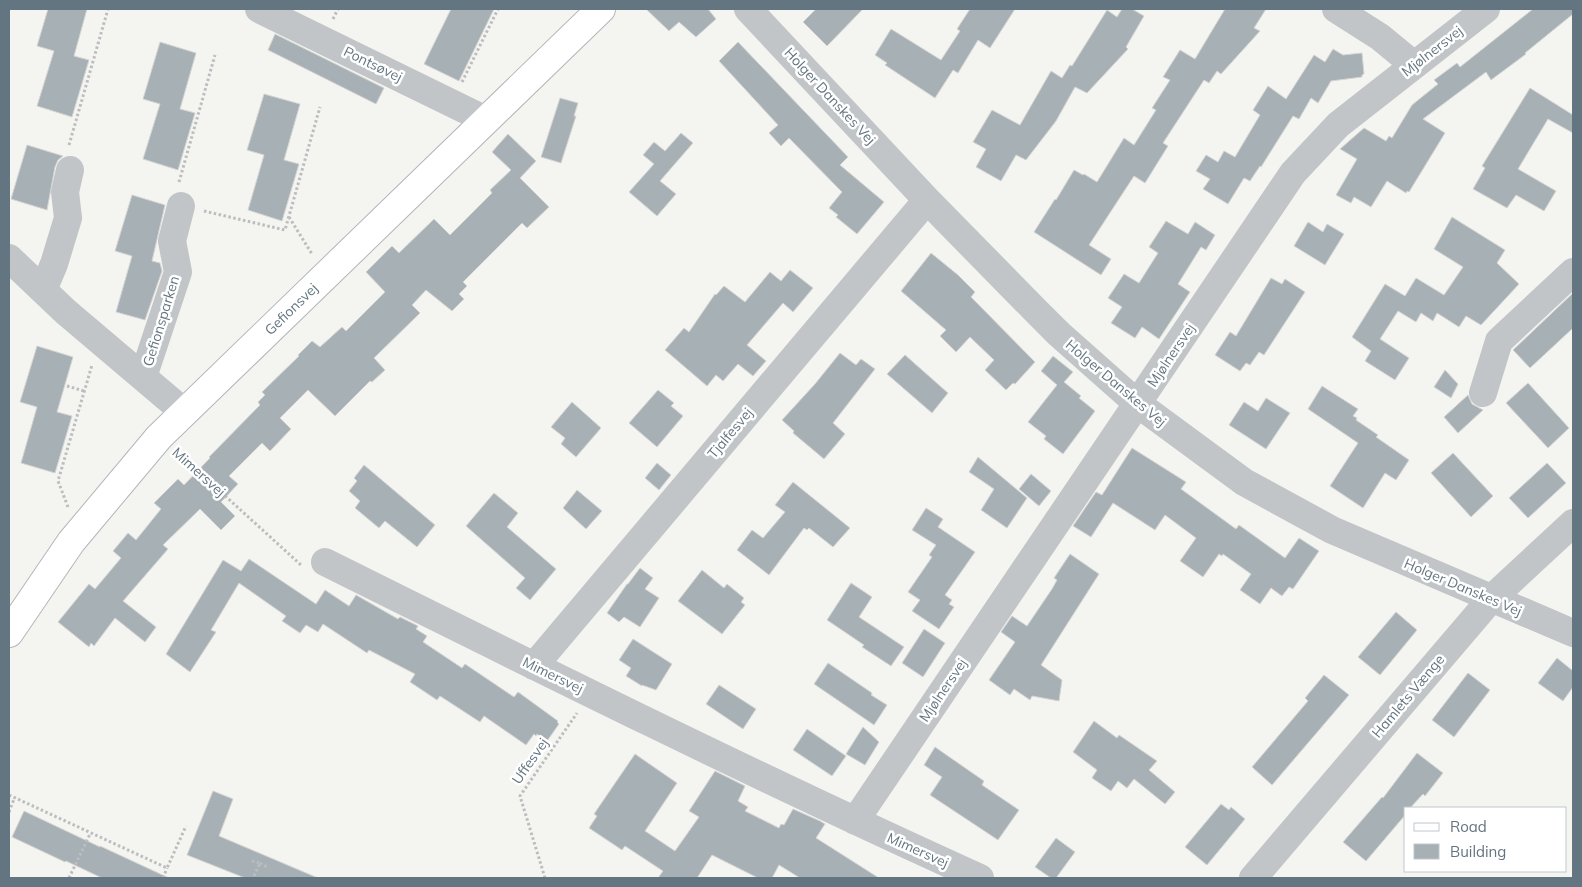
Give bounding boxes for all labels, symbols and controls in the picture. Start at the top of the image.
street label: Mjølnersvej [1398,22,1466,80]
street label: Pontsøvej [341,42,405,86]
street label: Holger Danskes Vej [780,44,880,148]
street label: Gefionsparken [139,274,183,368]
street label: Gefionsvej [261,279,322,339]
street label: Mjølnersvej [1143,320,1199,390]
street label: Holger Danskes Vej [1062,336,1170,430]
street label: Tjalfesvej [704,404,756,462]
street label: Mimersvej [169,443,229,501]
street label: Holger Danskes Vej [1401,554,1525,620]
street label: Hamlets Vænge [1368,651,1448,741]
street label: Mimersvej [520,653,586,697]
street label: Mjølnersvej [915,655,971,725]
street label: Uffesvej [508,735,552,787]
legend [1404,807,1567,872]
text: Road [1450,817,1487,836]
street label: Mimersvej [884,828,952,872]
text: Building [1450,842,1506,861]

